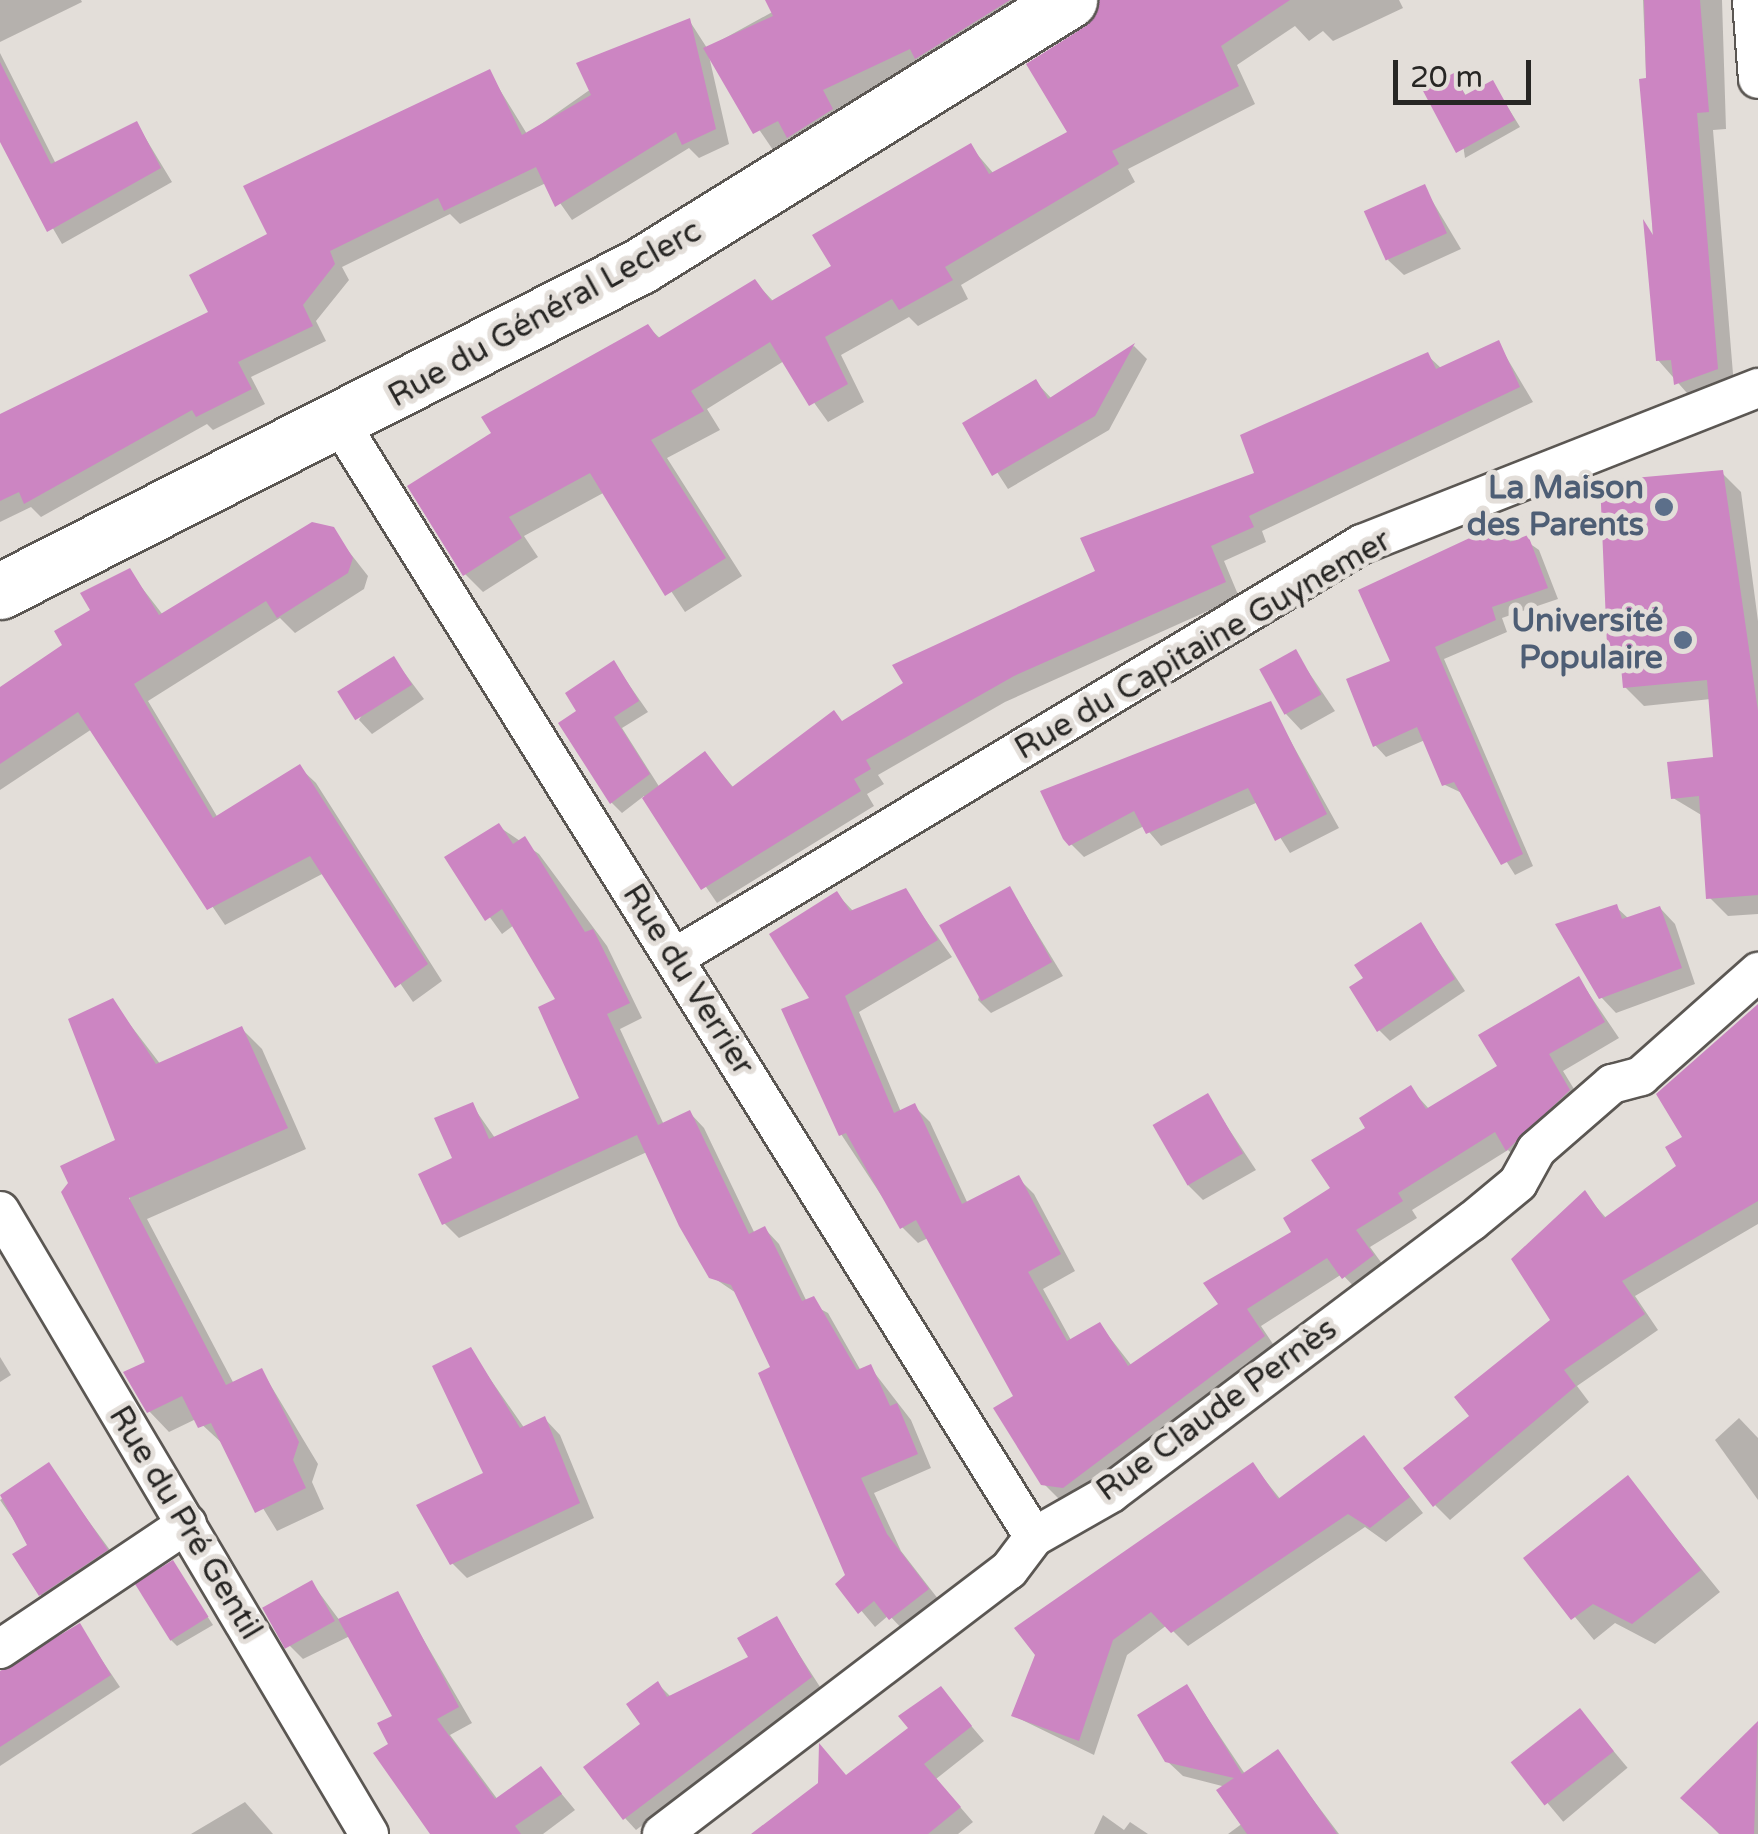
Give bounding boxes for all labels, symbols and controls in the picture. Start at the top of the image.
scale bar [1398,40,1536,102]
text: 20 m [1410,59,1483,96]
street label: Rue du Général Leclerc [382,212,708,416]
place label: La Maison des Parents [1467,470,1644,545]
marker: La Maison des Parents [1653,496,1675,518]
street label: Rue du Capitaine Guynemer [1008,522,1398,768]
place label: Université Populaire [1511,603,1663,678]
marker: Université Populaire [1672,629,1694,651]
street label: Rue du Verrier [614,877,762,1083]
street label: Rue Claude Pernès [1090,1310,1344,1510]
street label: Rue du Pré Gentil [100,1399,270,1647]

